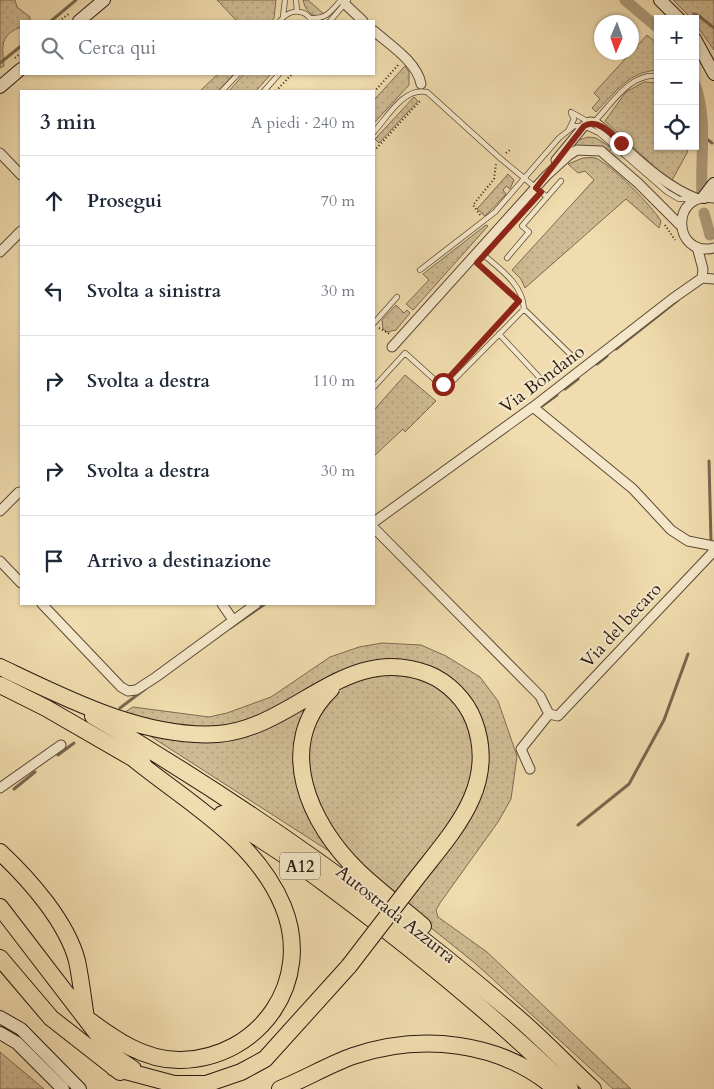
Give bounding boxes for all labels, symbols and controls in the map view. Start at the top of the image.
north arrow [594,15,639,60]
map controls [654,15,699,150]
button: + [654,15,699,60]
search box [20,20,375,75]
icon: search [38,34,66,62]
text: Cerca qui [78,35,156,61]
button: − [654,60,699,105]
button: locate [654,105,699,150]
text: 3 min [40,108,96,137]
text: A piedi · 240 m [251,112,355,134]
route end [610,132,633,155]
icon: ahead [40,187,68,215]
text: Prosegui [87,188,162,214]
text: 70 m [321,190,355,212]
icon: left [40,277,68,305]
text: Svolta a sinistra [87,278,221,304]
text: 30 m [321,280,355,302]
street label: Via Bondano [495,339,590,420]
icon: right [40,367,68,395]
text: Svolta a destra [87,368,210,394]
text: 110 m [313,370,355,392]
route start [432,373,455,396]
icon: right [40,457,68,485]
text: Svolta a destra [87,458,210,484]
text: 30 m [321,460,355,482]
icon: arrive [40,547,68,575]
text: Arrivo a destinazione [87,548,271,574]
street label: Via del becaro [575,577,668,673]
road number: A12 [280,852,320,879]
street label: Autostrada Azzurra [330,860,461,969]

